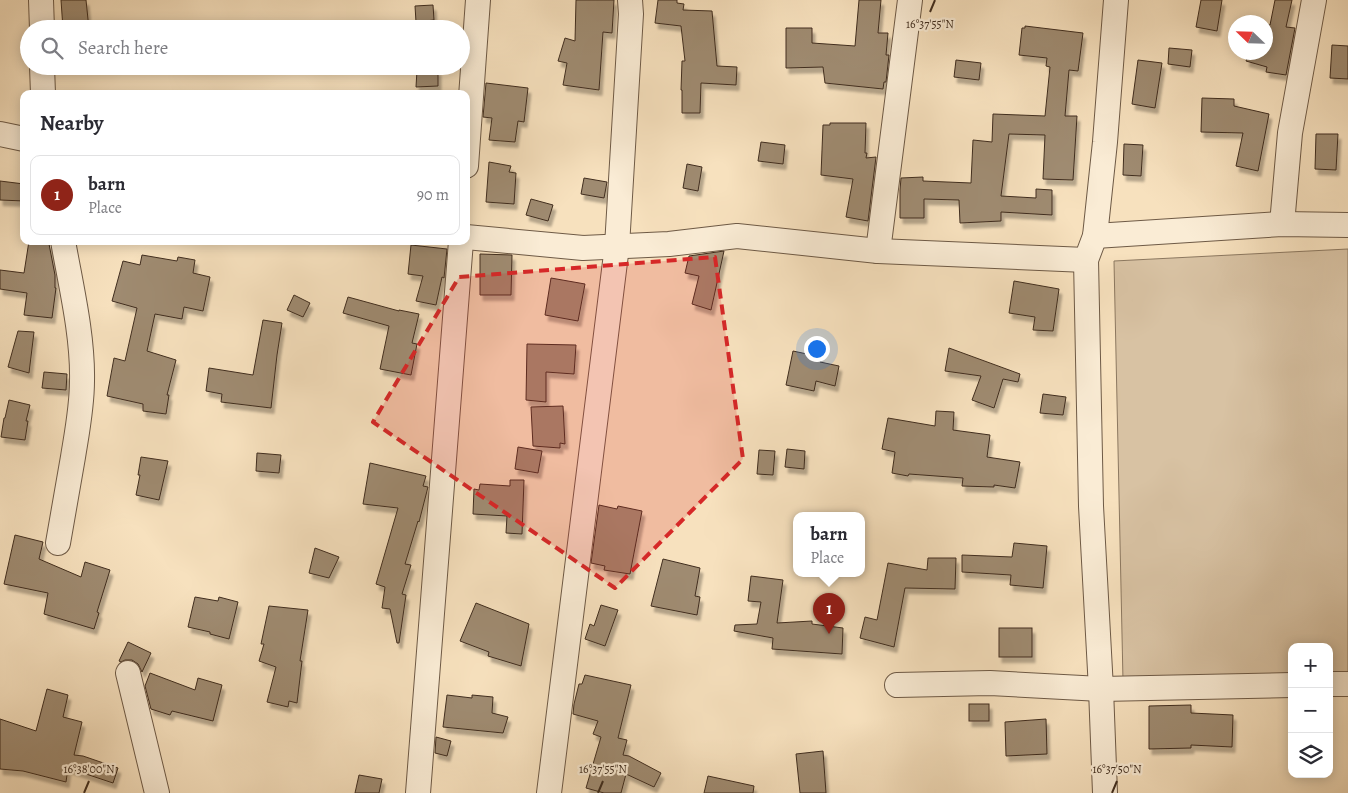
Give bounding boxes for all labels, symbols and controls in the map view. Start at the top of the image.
north arrow [1228,15,1273,60]
text: 16°37'55"N [906,16,954,32]
search box [20,20,470,75]
icon: search [38,34,66,62]
text: Search here [78,35,168,61]
text: Nearby [40,109,103,137]
text: barn [88,171,125,197]
text: 1 [54,184,60,206]
text: 90 m [417,184,449,206]
text: Place [88,197,122,219]
your location [804,336,830,362]
popup [793,512,865,577]
text: barn [810,521,848,547]
text: Place [810,547,844,569]
pin: 1 [813,593,845,634]
map controls [1288,643,1333,778]
button: + [1288,643,1333,688]
button: − [1288,688,1333,733]
button: layers [1288,733,1333,778]
text: 16°38'00"N [63,761,115,777]
text: 16°37'55"N [579,761,627,777]
text: 16°37'50"N [1092,761,1142,777]

